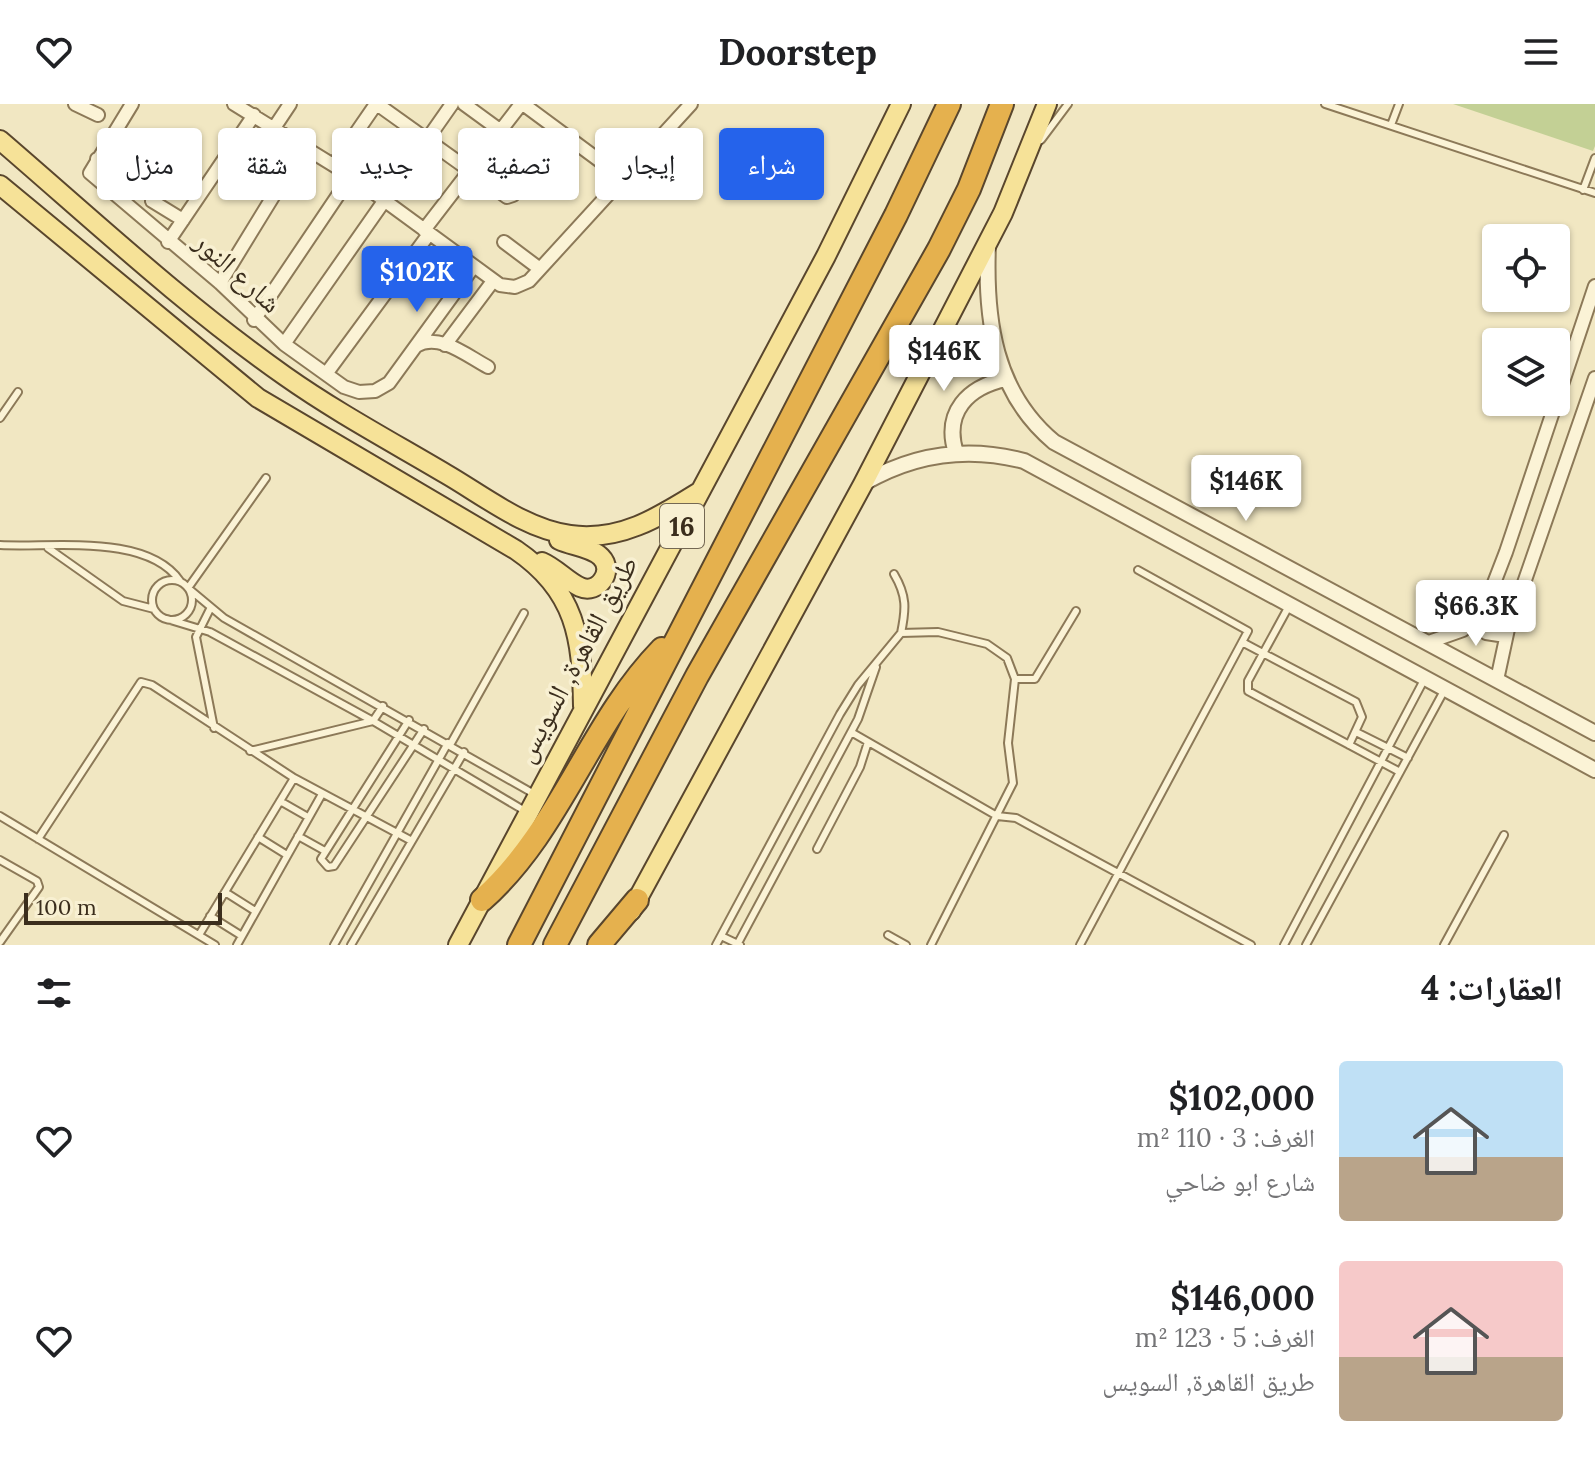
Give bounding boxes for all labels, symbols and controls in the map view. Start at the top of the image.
text: Doorstep [718,29,877,75]
icon: heart [32,30,76,74]
icon: menu [1519,30,1563,74]
chip: منزل [97,128,202,200]
chip: شقة [218,128,316,200]
chip: جديد [332,128,442,200]
chip: تصفية [458,128,579,200]
chip: إيجار [595,128,703,200]
chip: شراء [719,128,824,200]
street label: شارع النور [186,223,289,321]
map controls [1482,224,1570,416]
button: locate [1482,224,1570,312]
pin: $102K [361,246,473,314]
text: $102K [380,255,454,288]
pin: $146K [888,325,1000,393]
button: layers [1482,328,1570,416]
text: $146K [907,334,981,367]
pin: $146K [1190,455,1302,523]
text: $146K [1209,464,1283,497]
road number: 16 [660,504,704,548]
street label: طريق القاهرة, السويس [506,549,646,769]
pin: $66.3K [1411,580,1541,648]
text: $66.3K [1434,589,1518,622]
scale bar [24,889,222,925]
text: 100 m [36,893,97,921]
text: العقارات: 4 [1421,966,1563,1009]
icon: filters [32,971,76,1015]
text: $102,000 [1169,1076,1315,1119]
icon: home [1403,1093,1499,1189]
icon: heart [32,1119,76,1163]
text: الغرف: 3 · 110 m² [1137,1121,1315,1154]
text: شارع ابو ضاحي [1165,1165,1315,1198]
text: $146,000 [1170,1276,1315,1319]
icon: home [1403,1293,1499,1389]
icon: heart [32,1319,76,1363]
text: الغرف: 5 · 123 m² [1135,1321,1315,1354]
text: طريق القاهرة, السويس [1102,1365,1315,1398]

